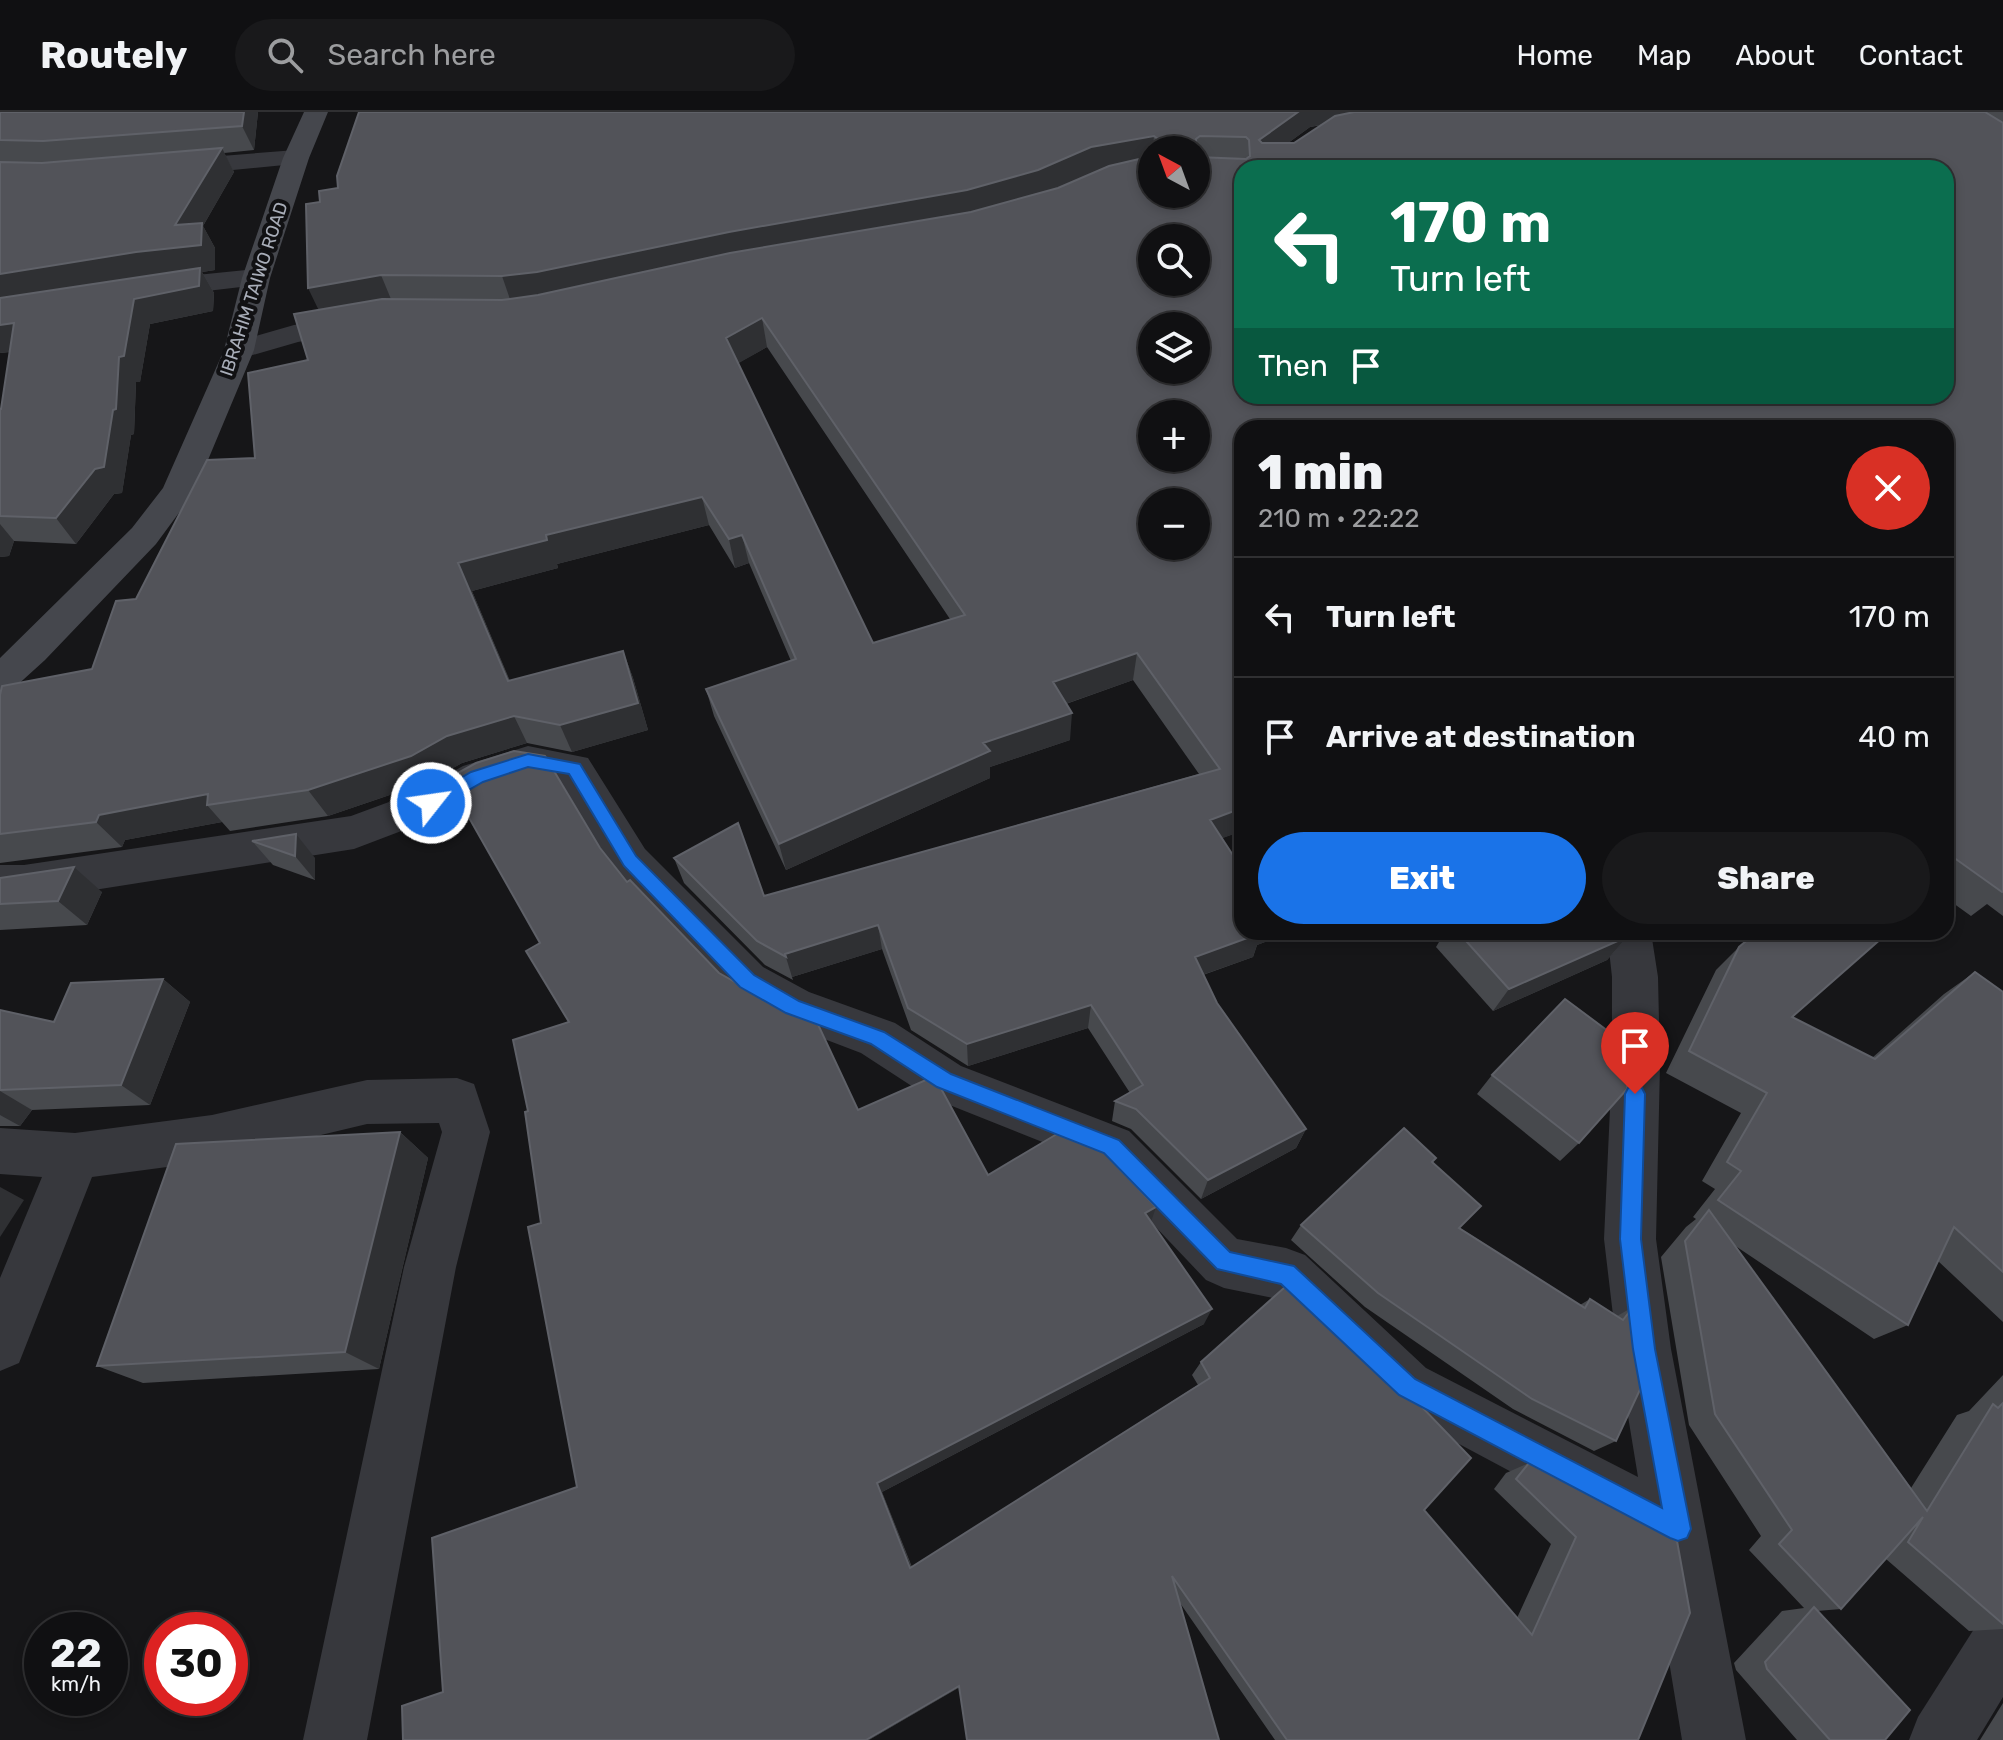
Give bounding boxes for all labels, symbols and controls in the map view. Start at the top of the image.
search box [235,19,795,91]
text: Routely [40,32,187,78]
icon: search [263,33,307,77]
text: Search here [327,37,496,73]
text: Home [1516,39,1593,72]
text: Map [1637,39,1691,72]
text: About [1735,39,1815,72]
text: Contact [1859,39,1963,72]
north arrow [1138,136,1210,208]
map controls [1138,136,1210,560]
text: 170 m [1390,190,1551,256]
icon: left [1258,192,1362,296]
street label: IBRAHIM TAIWO ROAD [215,199,293,379]
button: search [1138,224,1210,296]
text: Turn left [1390,257,1531,300]
button: layers [1138,312,1210,384]
icon: arrive [1344,344,1388,388]
text: Then [1258,348,1328,384]
button: + [1138,400,1210,472]
text: 1 min [1258,444,1384,501]
button: close [1846,446,1930,530]
button: − [1138,488,1210,560]
text: 210 m · 22:22 [1258,503,1419,534]
icon: left [1258,595,1302,639]
text: Turn left [1326,599,1456,635]
text: 170 m [1849,599,1930,635]
icon: arrive [1258,715,1302,759]
text: Arrive at destination [1326,719,1636,755]
text: 40 m [1858,719,1930,755]
position arrow [389,761,473,845]
button: Exit [1258,832,1586,924]
button: Share [1602,832,1930,924]
pin [1601,1012,1669,1094]
icon: arrive [1613,1024,1657,1068]
speed limit sign: 30 [144,1612,248,1716]
text: 22 [50,1630,102,1677]
text: km/h [51,1672,101,1696]

